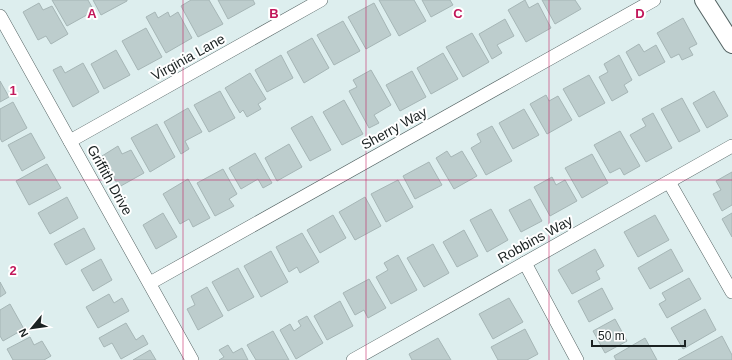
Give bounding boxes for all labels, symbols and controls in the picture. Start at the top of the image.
text: A [87,6,97,21]
text: B [269,6,279,21]
text: C [453,6,463,21]
text: D [635,6,645,21]
street label: Virginia Lane [148,30,228,84]
text: 1 [9,83,17,98]
street label: Sherry Way [358,103,430,153]
street label: Griffith Drive [84,142,136,218]
street label: Robbins Way [495,212,575,266]
text: 2 [9,263,17,278]
north arrow [12,308,52,348]
scale bar [592,322,685,348]
text: N [16,326,30,339]
text: 50 m [598,329,625,343]

